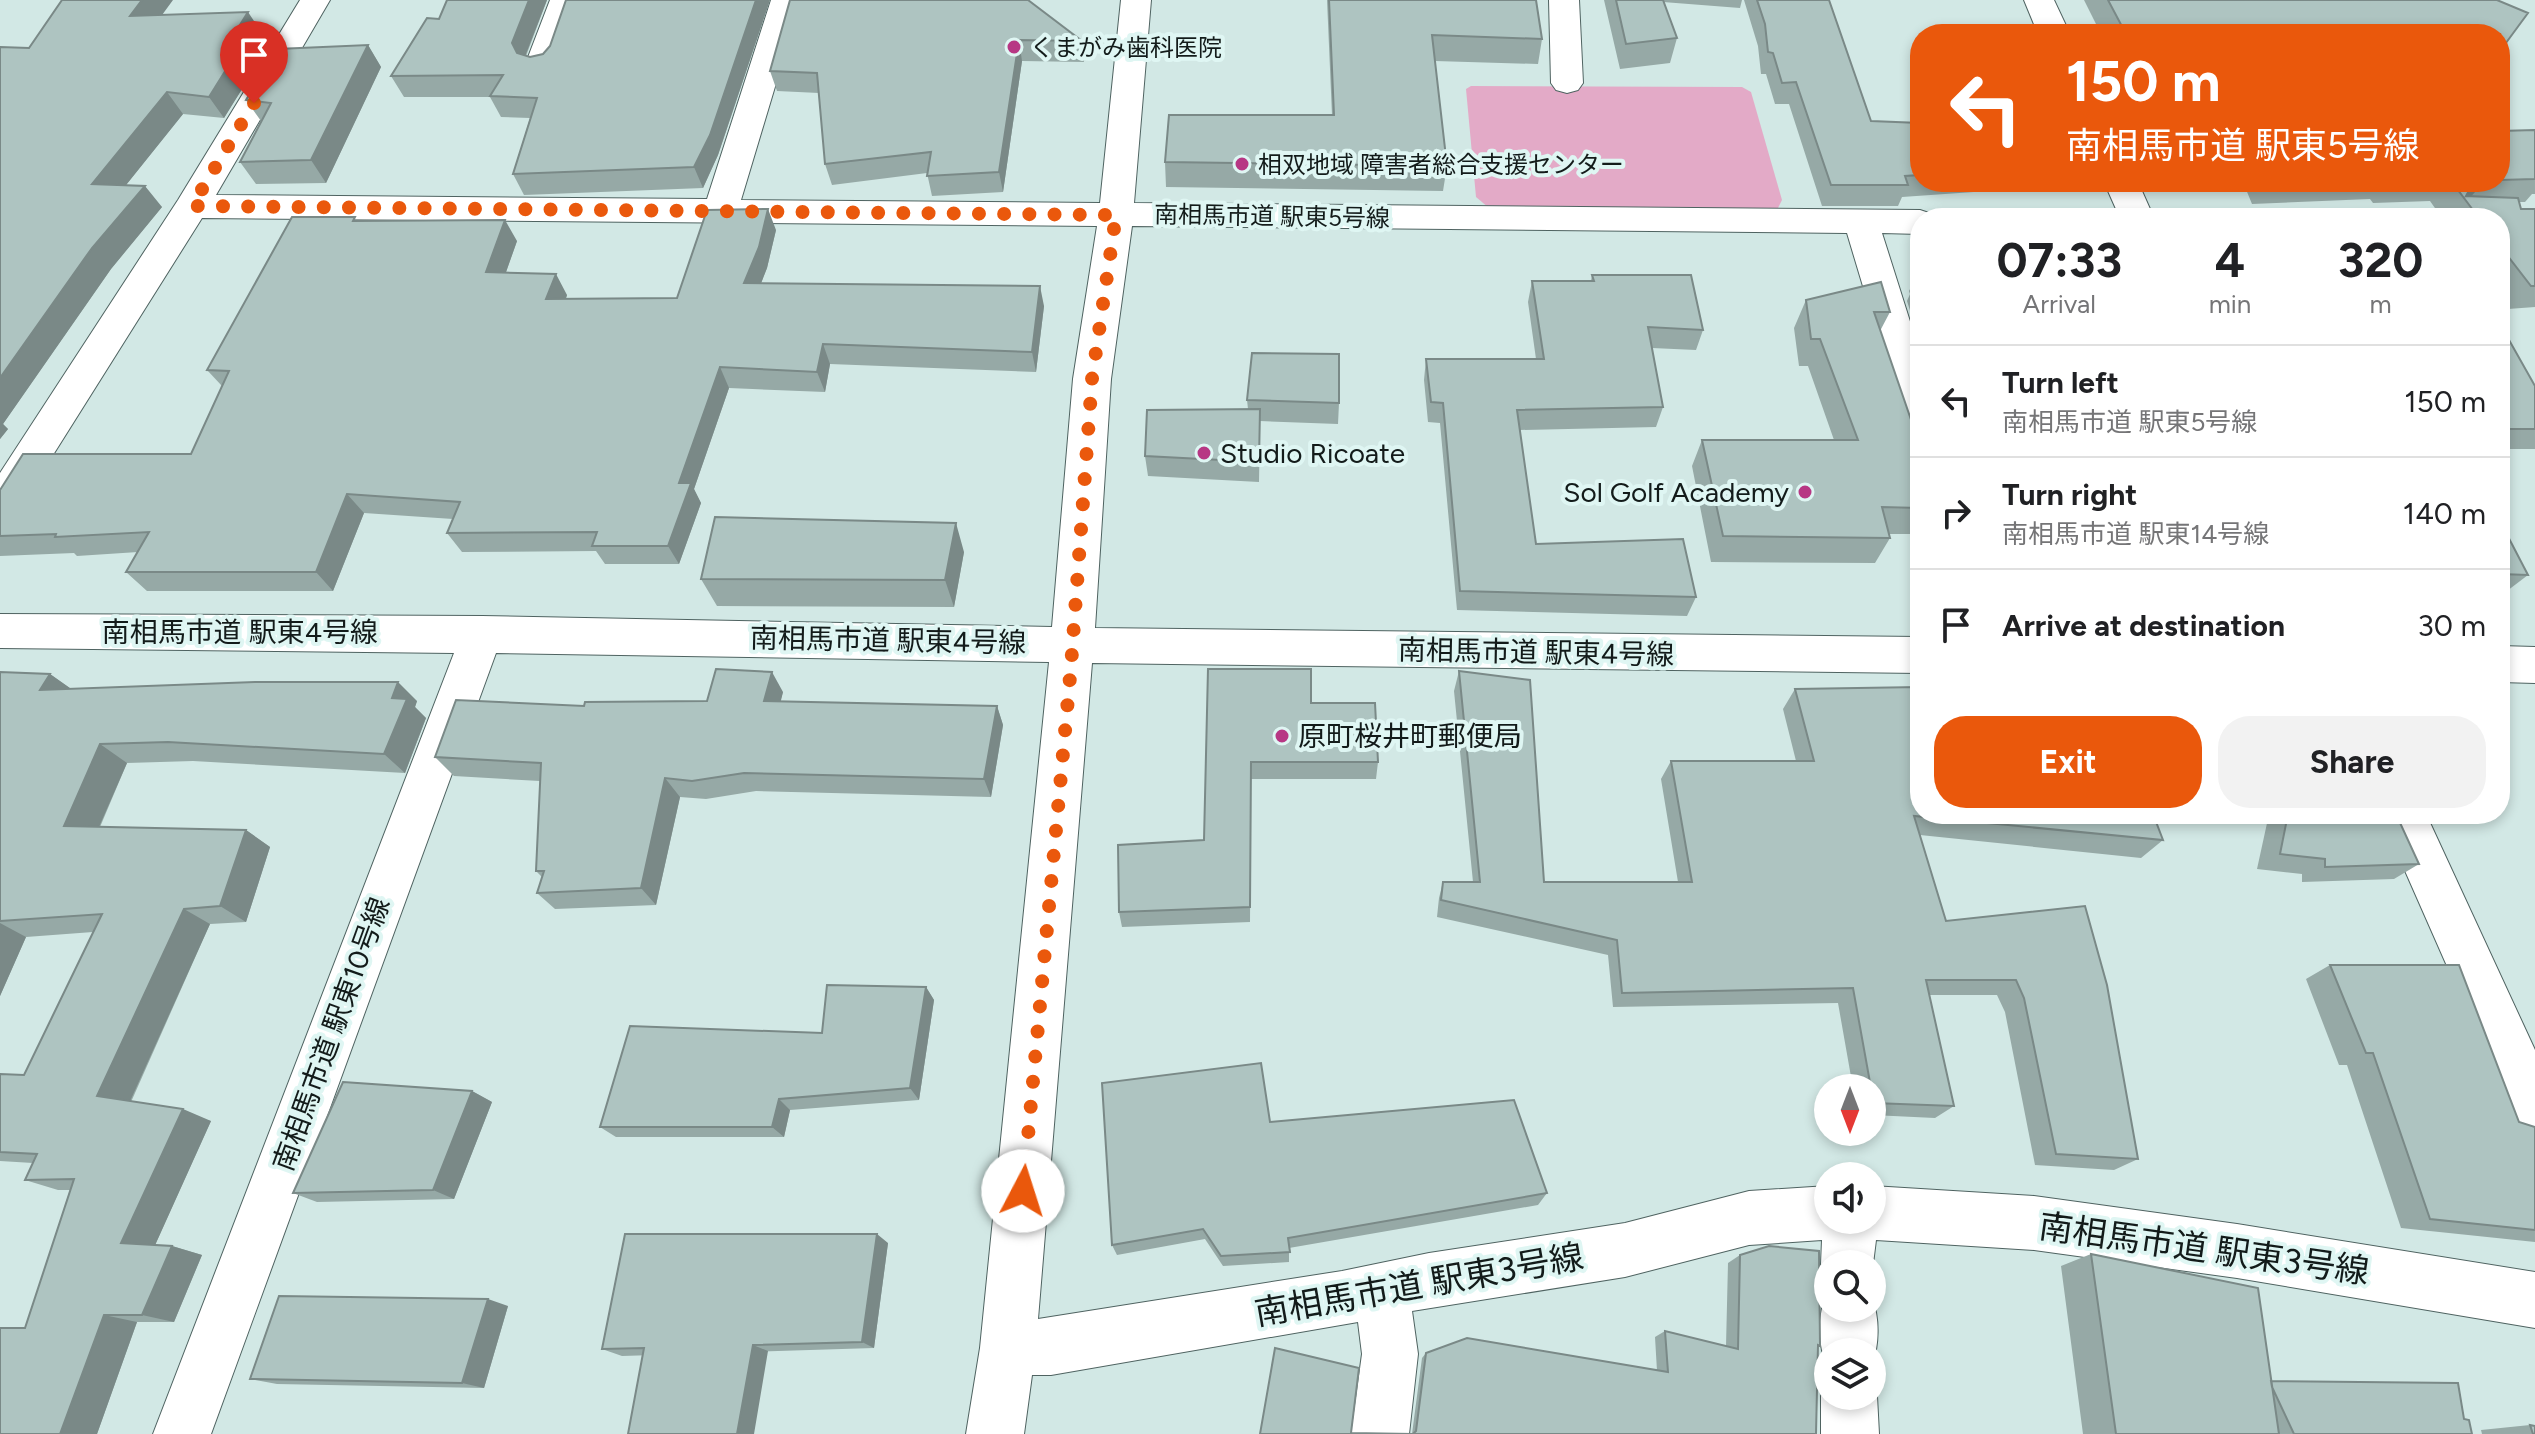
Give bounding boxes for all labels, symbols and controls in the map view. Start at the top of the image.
pin [220,21,288,103]
icon: arrive [232,33,276,77]
place label: くまがみ歯科医院 [1030,33,1222,62]
marker: くまがみ歯科医院 [1005,38,1023,56]
text: 150 m [2066,48,2221,115]
icon: left [1934,56,2038,160]
text: 南相馬市道 駅東5号線 [2066,124,2420,167]
place label: 相双地域 障害者総合支援センター [1258,150,1624,179]
marker: 相双地域 障害者総合支援センター [1233,155,1251,173]
street label: 南相馬市道 駅東5号線 [1154,199,1390,233]
text: 07:33 [1997,231,2122,289]
text: 4 [2215,231,2245,289]
text: 320 [2338,231,2423,289]
text: Arrival [2023,288,2096,320]
text: min [2209,288,2251,320]
text: m [2370,288,2392,320]
text: Turn left [2002,364,2119,401]
icon: left [1934,379,1978,423]
text: 150 m [2404,383,2486,420]
text: 南相馬市道 駅東5号線 [2002,406,2257,438]
place label: Studio Ricoate [1220,436,1405,470]
marker: Studio Ricoate [1195,444,1213,462]
place label: Sol Golf Academy [1563,475,1789,509]
text: Turn right [2002,476,2137,513]
marker: Sol Golf Academy [1796,483,1814,501]
icon: right [1934,491,1978,535]
text: 140 m [2403,495,2486,532]
text: 南相馬市道 駅東14号線 [2002,518,2269,550]
icon: arrive [1934,603,1978,647]
text: Arrive at destination [2002,607,2285,644]
text: 30 m [2418,607,2486,644]
street label: 南相馬市道 駅東4号線 [102,615,378,649]
street label: 南相馬市道 駅東4号線 [750,621,1026,659]
street label: 南相馬市道 駅東4号線 [1398,633,1674,671]
button: Exit [1934,716,2202,808]
button: Share [2218,716,2486,808]
place label: 原町桜井町郵便局 [1298,719,1522,753]
marker: 原町桜井町郵便局 [1273,727,1291,745]
street label: 南相馬市道 駅東10号線 [266,893,396,1175]
north arrow [1814,1074,1886,1146]
map controls [1814,1074,1886,1410]
position arrow [981,1149,1065,1233]
button: sound [1814,1162,1886,1234]
street label: 南相馬市道 駅東3号線 [2036,1206,2372,1292]
street label: 南相馬市道 駅東3号線 [1252,1236,1586,1334]
button: search [1814,1250,1886,1322]
button: layers [1814,1338,1886,1410]

